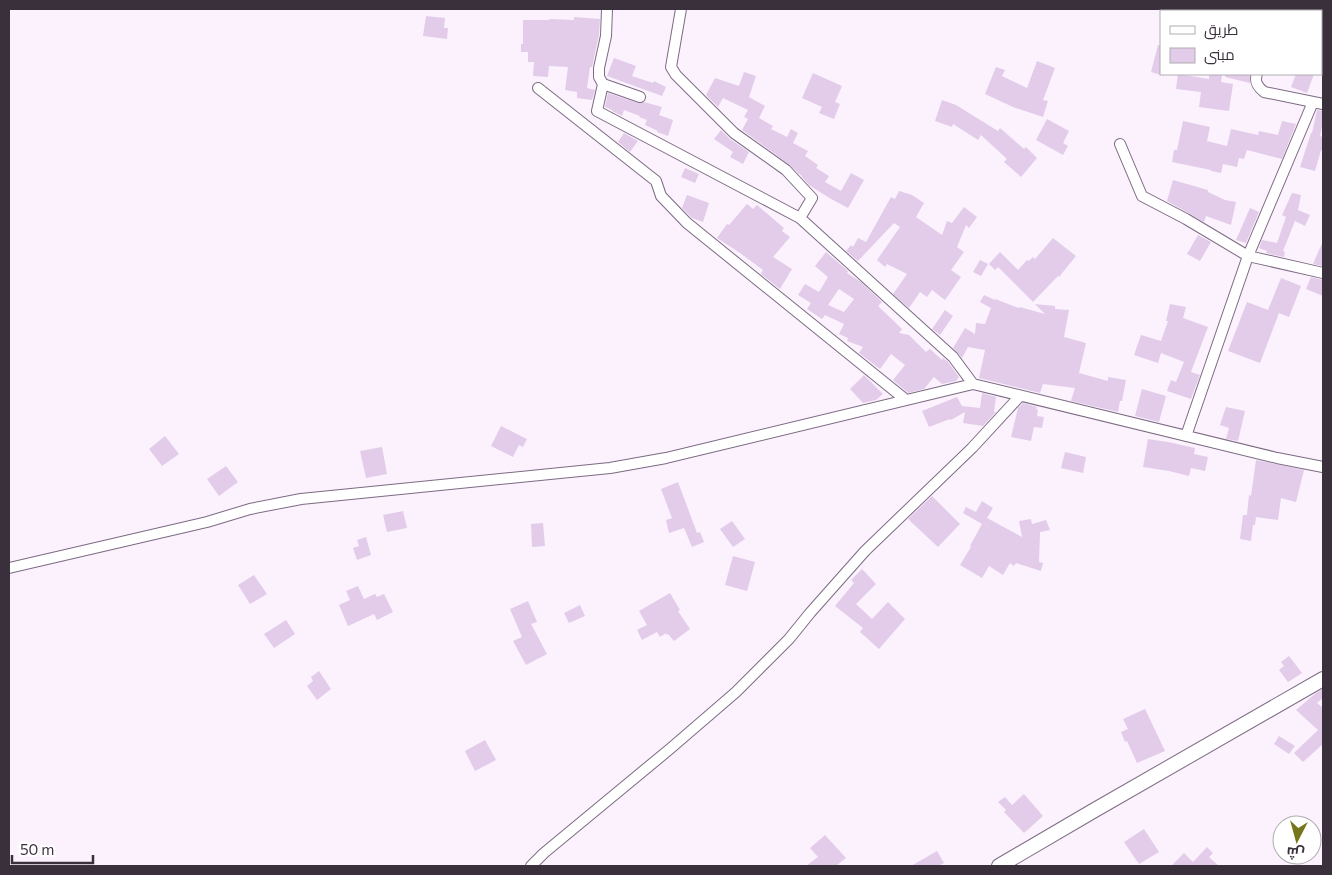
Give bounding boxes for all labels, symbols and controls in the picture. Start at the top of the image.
legend [1160,10,1322,75]
text: طريق [1204,20,1238,40]
text: مبنى [1204,45,1235,65]
north arrow [1272,815,1322,865]
scale bar [12,832,94,864]
text: 50 m [20,840,54,858]
text: ش [1286,843,1306,863]

